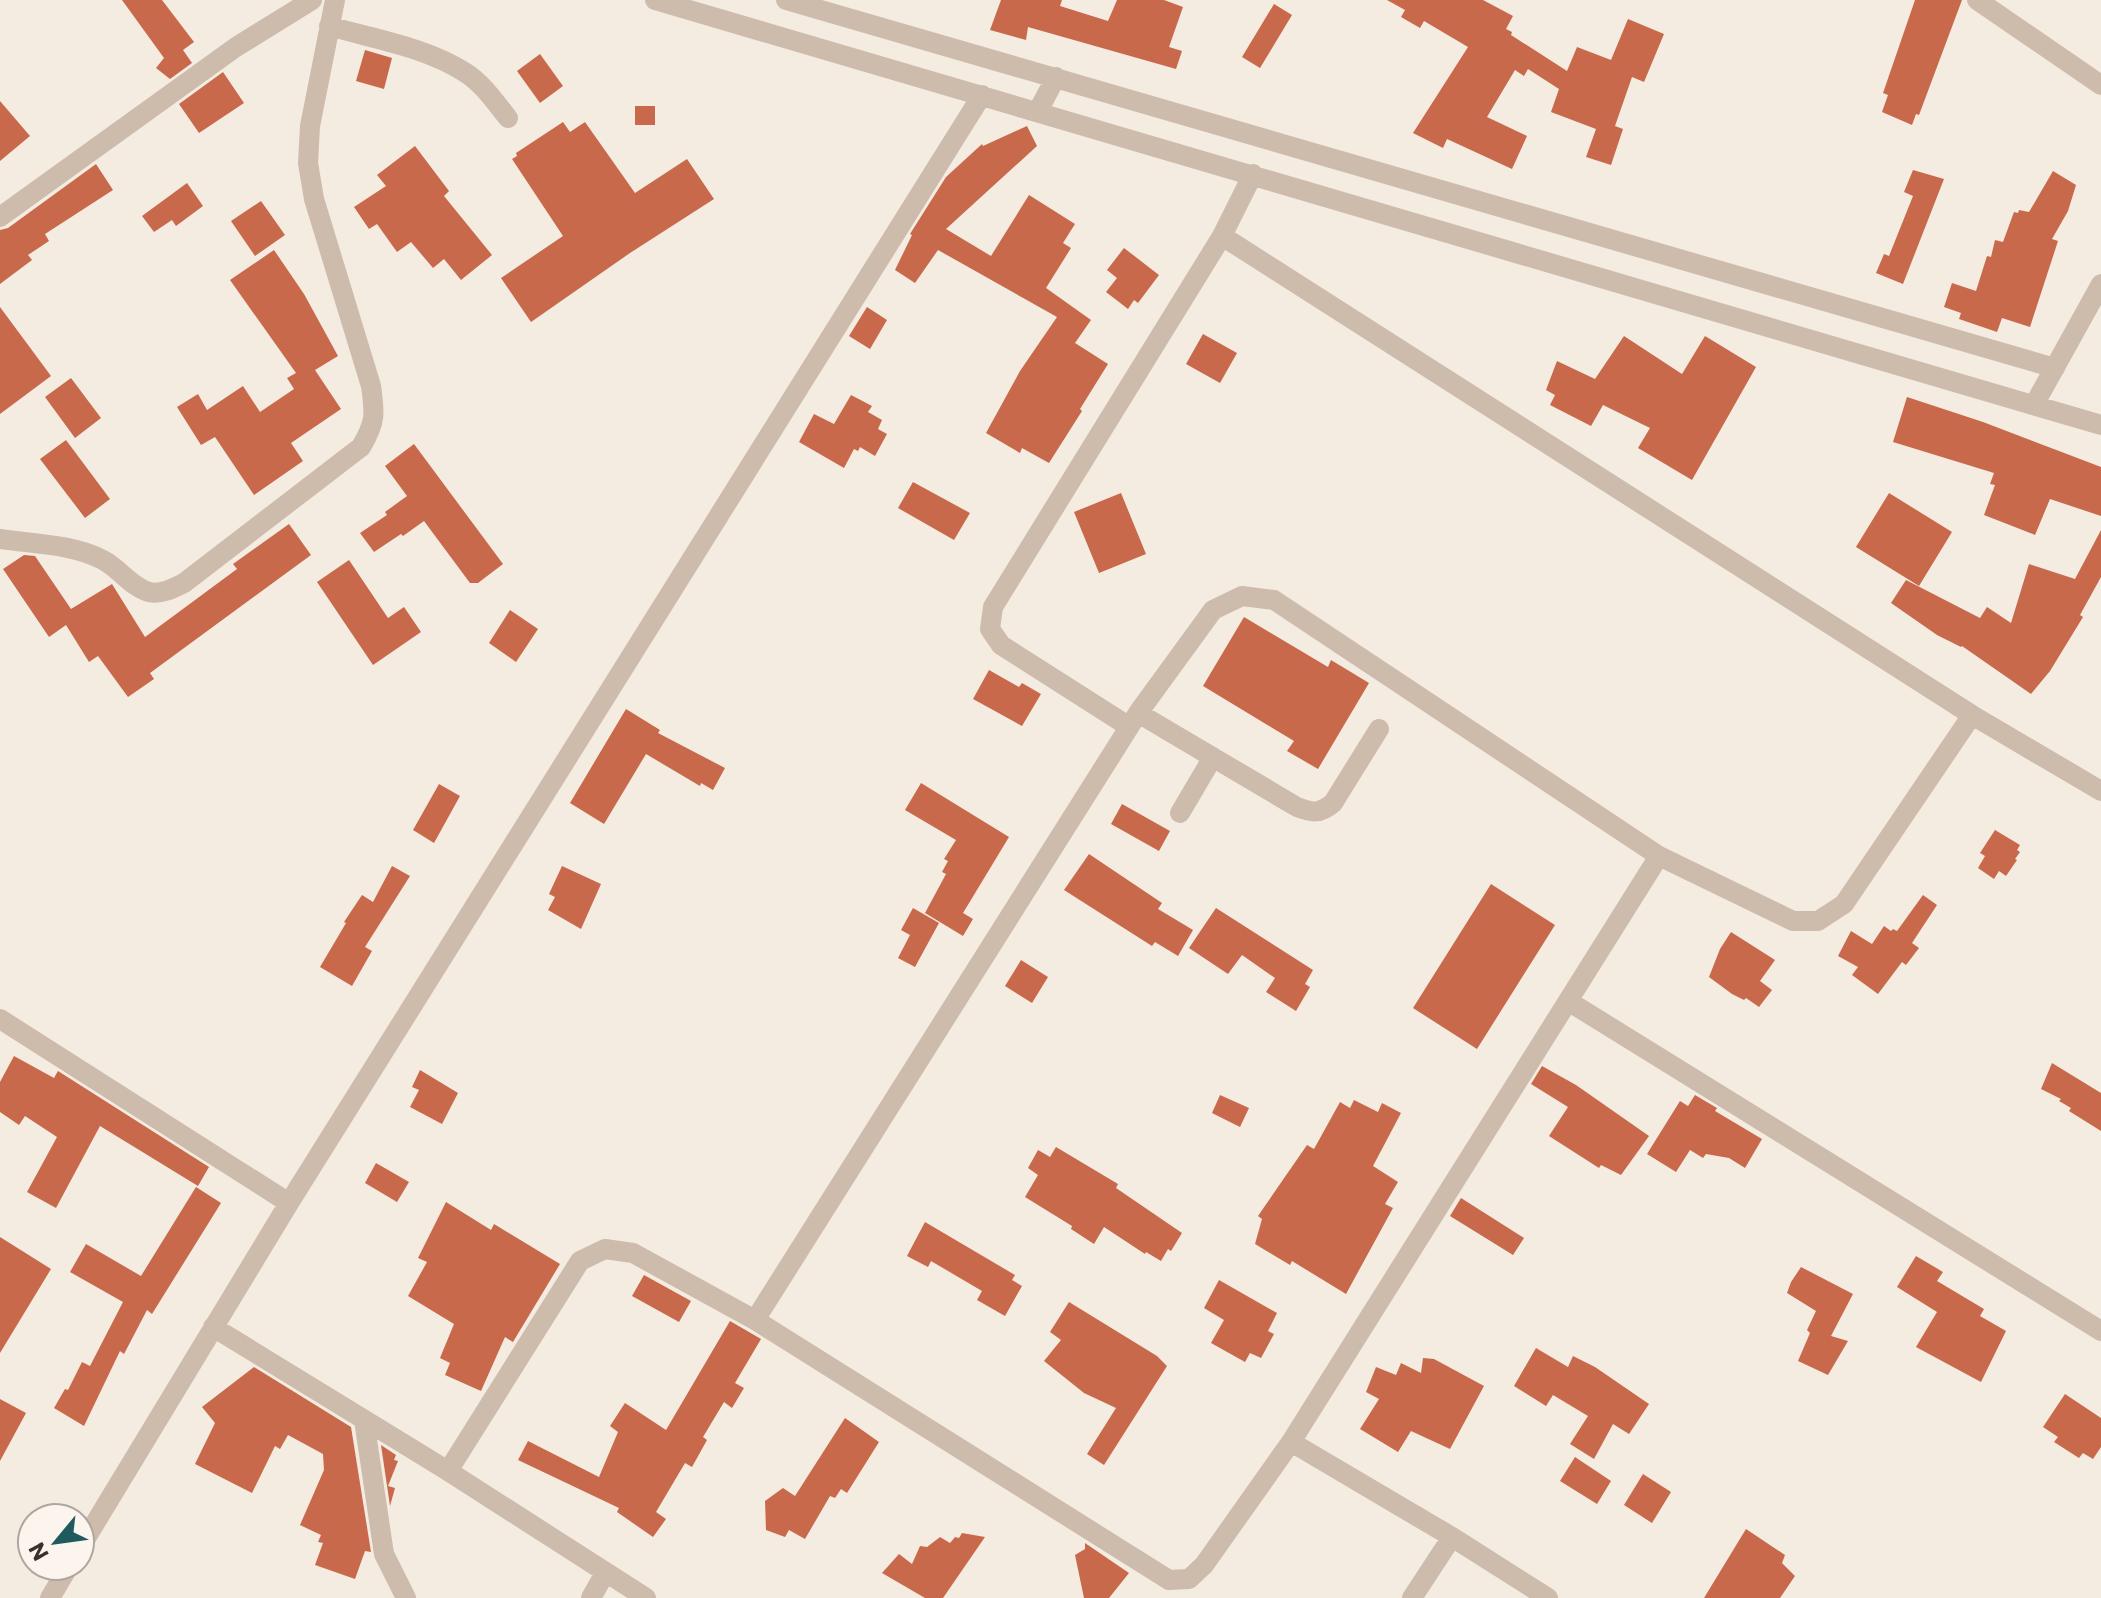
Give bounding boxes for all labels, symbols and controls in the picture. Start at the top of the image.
north arrow [16,1502,96,1582]
text: N [22,1538,54,1566]

